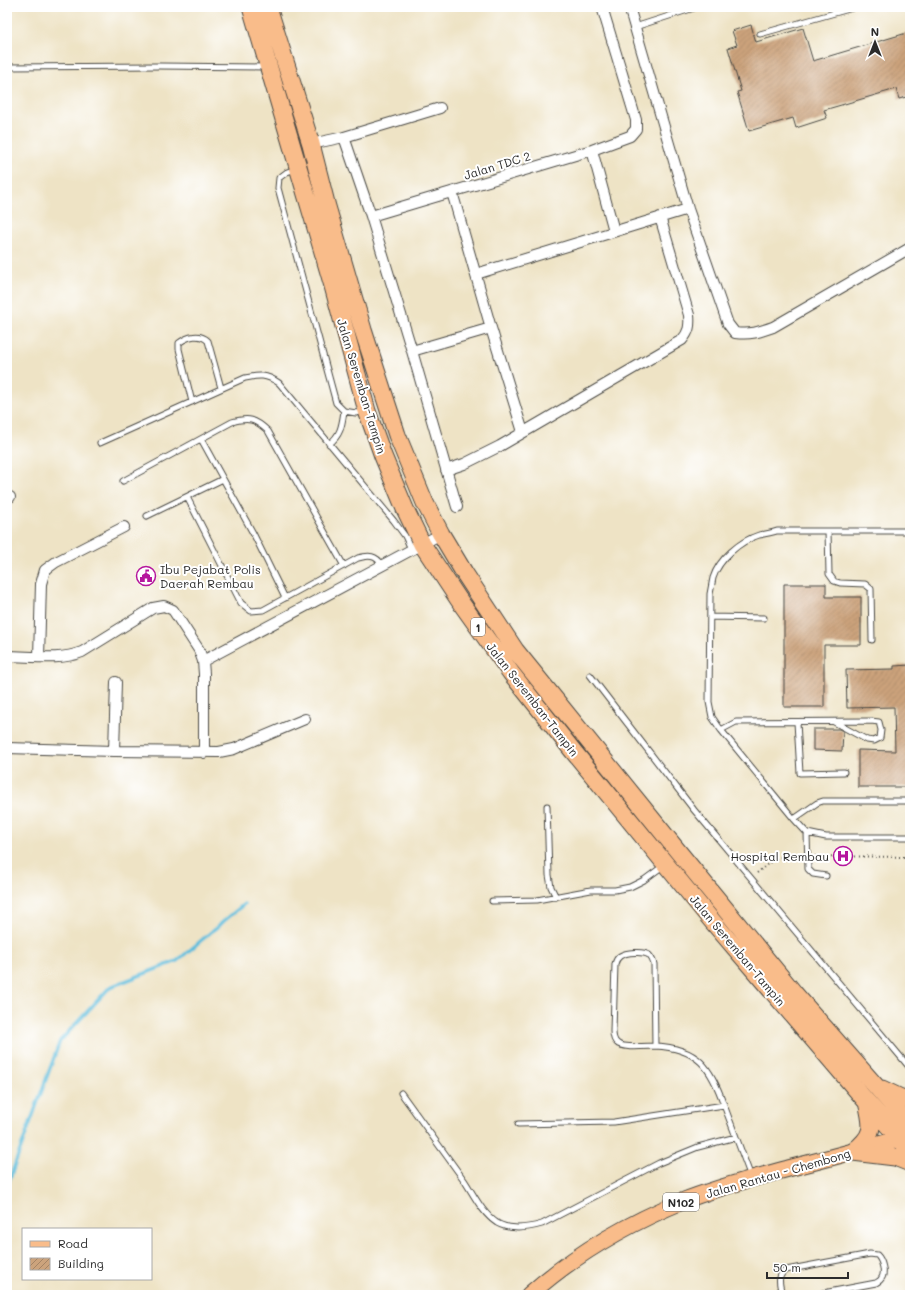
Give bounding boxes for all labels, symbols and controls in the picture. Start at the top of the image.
north arrow [855,22,895,62]
text: N [871,24,879,39]
street label: Jalan TDC 2 [462,147,532,183]
street label: Jalan Seremban-Tampin [334,316,390,456]
place label: Ibu Pejabat Polis Daerah Rembau [160,561,261,591]
public building icon: Ibu Pejabat Polis Daerah Rembau [135,565,157,587]
road number: 1 [471,618,485,636]
street label: Jalan Seremban-Tampin [483,639,583,759]
hospital icon: Hospital Rembau [832,845,854,867]
place label: Hospital Rembau [730,848,829,864]
street label: Jalan Seremban-Tampin [687,891,789,1009]
street label: Jalan Rantau - Chembong [704,1145,852,1201]
road number: N102 [663,1193,699,1211]
legend [22,1228,152,1280]
text: Road [58,1235,88,1251]
scale bar [767,1254,848,1280]
text: Building [58,1255,104,1271]
text: 50 m [773,1259,801,1275]

